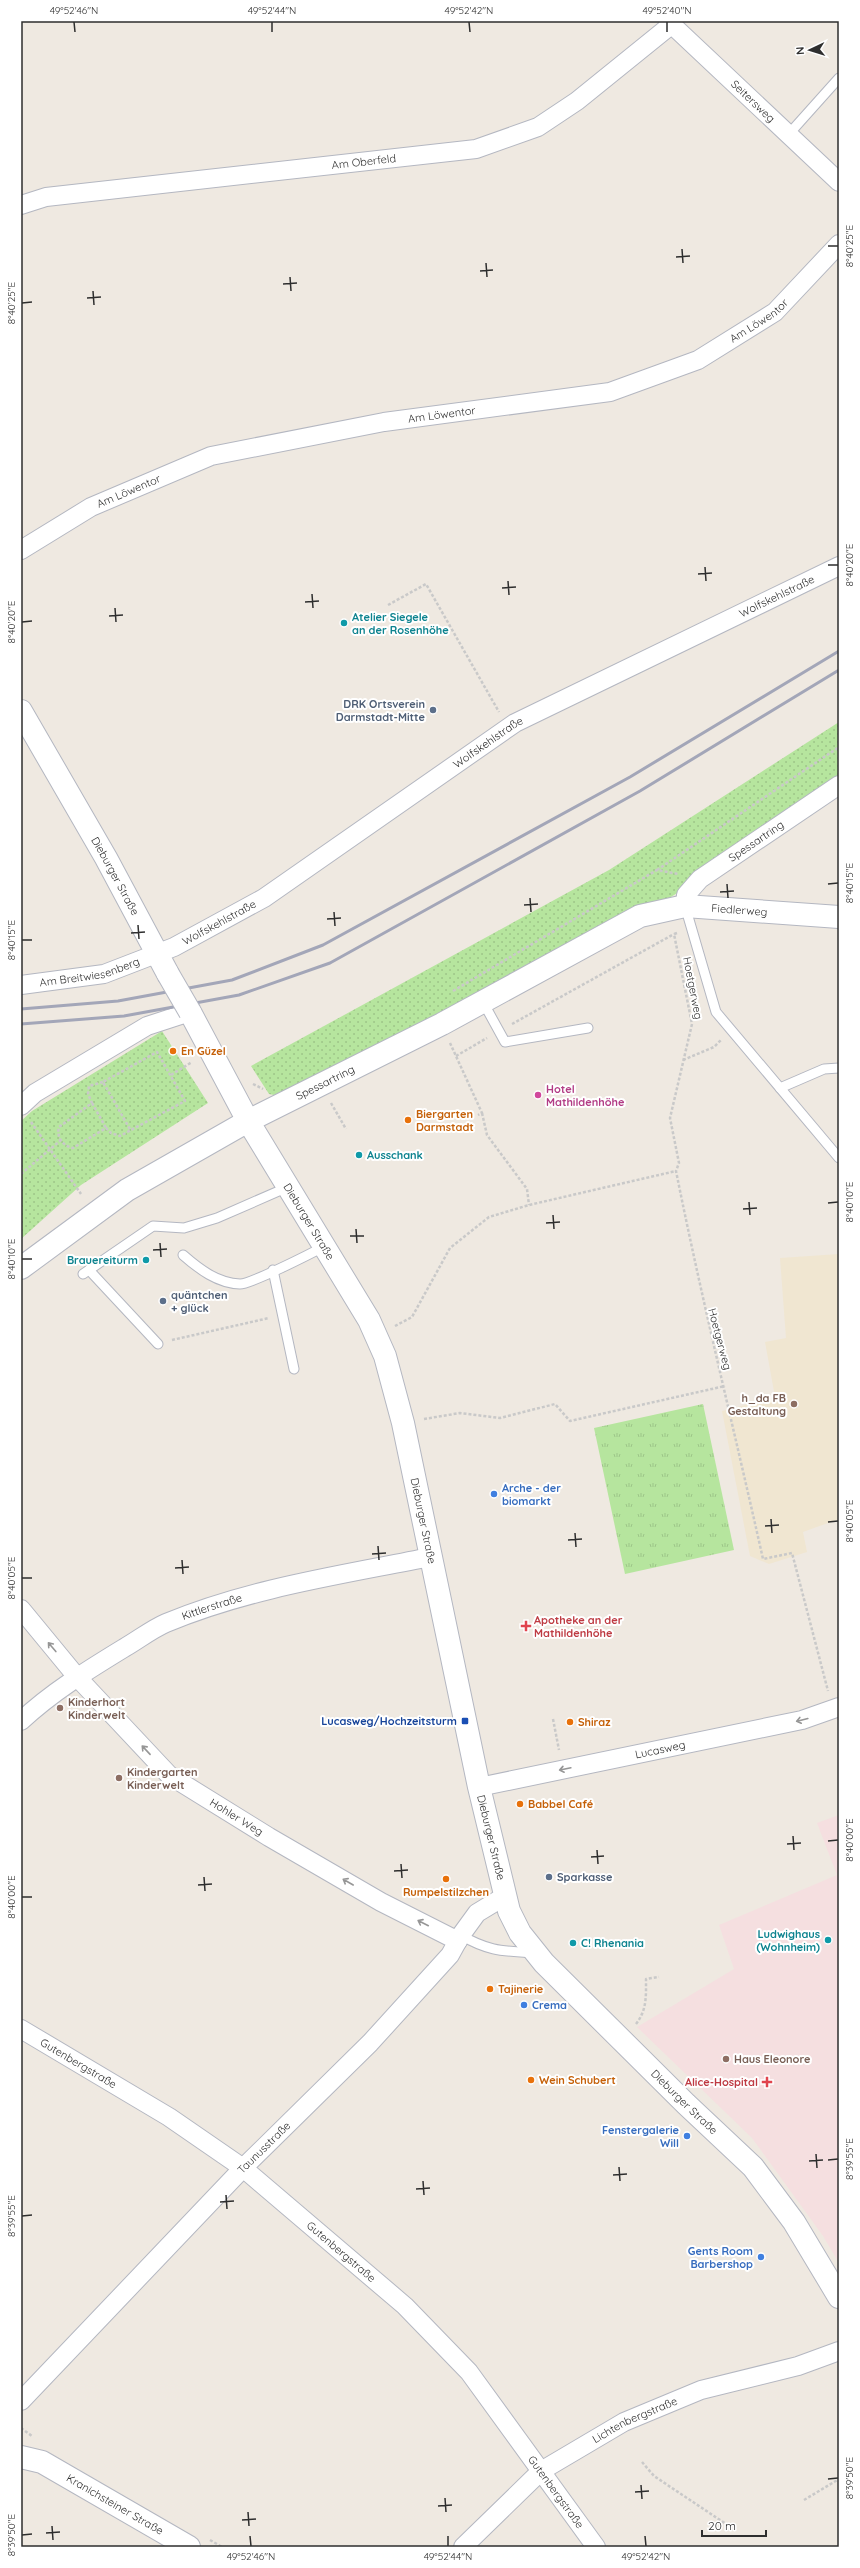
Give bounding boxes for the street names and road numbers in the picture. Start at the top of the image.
street label: Seitersweg [728,77,778,125]
street label: Am Oberfeld [331,151,397,172]
street label: Am Löwentor [727,295,791,346]
street label: Am Löwentor [407,403,477,426]
street label: Am Löwentor [94,471,163,511]
street label: Wolfskehlstraße [737,572,817,620]
street label: Wolfskehlstraße [450,713,525,771]
street label: Spessartring [726,817,787,865]
street label: Dieburger Straße [88,834,142,918]
street label: Wolfskehlstraße [180,897,258,948]
street label: Fiedlerweg [711,901,768,919]
street label: Am Breitwiesenberg [39,954,142,989]
street label: Hoetgerweg [680,956,706,1020]
street label: Spessartring [293,1062,357,1103]
street label: Dieburger Straße [280,1181,338,1262]
street label: Hoetgerweg [705,1307,735,1371]
street label: Dieburger Straße [408,1477,439,1565]
street label: Kittlerstraße [180,1590,244,1623]
street label: Lucasweg [634,1737,687,1761]
street label: Dieburger Straße [474,1794,508,1882]
street label: Hohler Weg [207,1795,266,1839]
street label: Gutenbergstraße [38,2035,119,2091]
street label: Dieburger Straße [648,2066,721,2137]
street label: Taunusstraße [234,2118,293,2177]
street label: Gutenbergstraße [304,2218,379,2285]
street label: Lichtenbergstraße [590,2394,679,2446]
street label: Gutenbergstraße [525,2453,587,2531]
street label: Kranichsteiner Straße [64,2471,166,2538]

